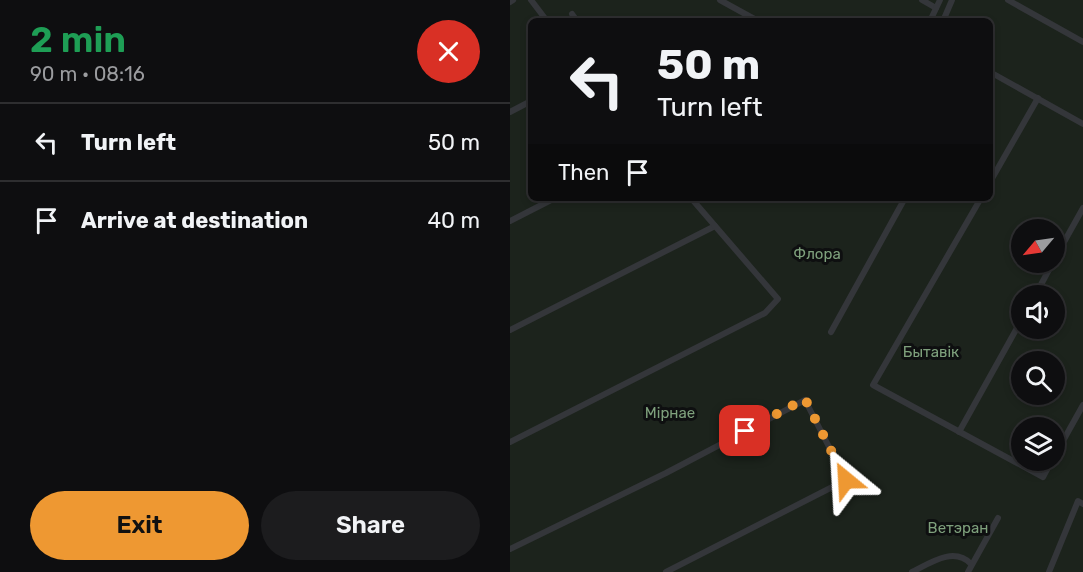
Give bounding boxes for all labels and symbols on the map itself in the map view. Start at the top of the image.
north arrow [1011,219,1065,273]
park label: Флора [793,245,841,263]
park label: Бытавік [903,343,959,361]
park label: Мірнае [645,404,695,422]
pin [719,405,770,456]
position arrow [814,448,878,512]
park label: Ветэран [928,519,988,537]

